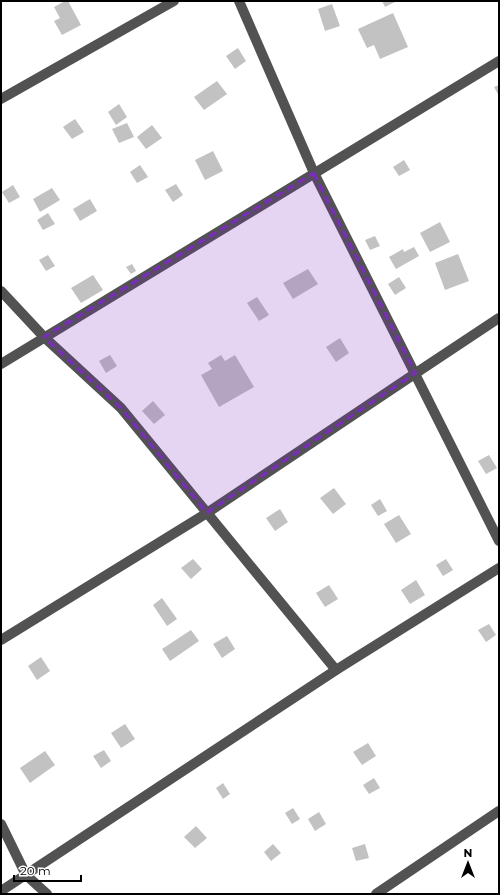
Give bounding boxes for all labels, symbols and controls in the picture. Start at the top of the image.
north arrow [448,843,488,883]
text: N [464,846,472,860]
scale bar [14,857,81,883]
text: 20 m [20,863,51,878]

